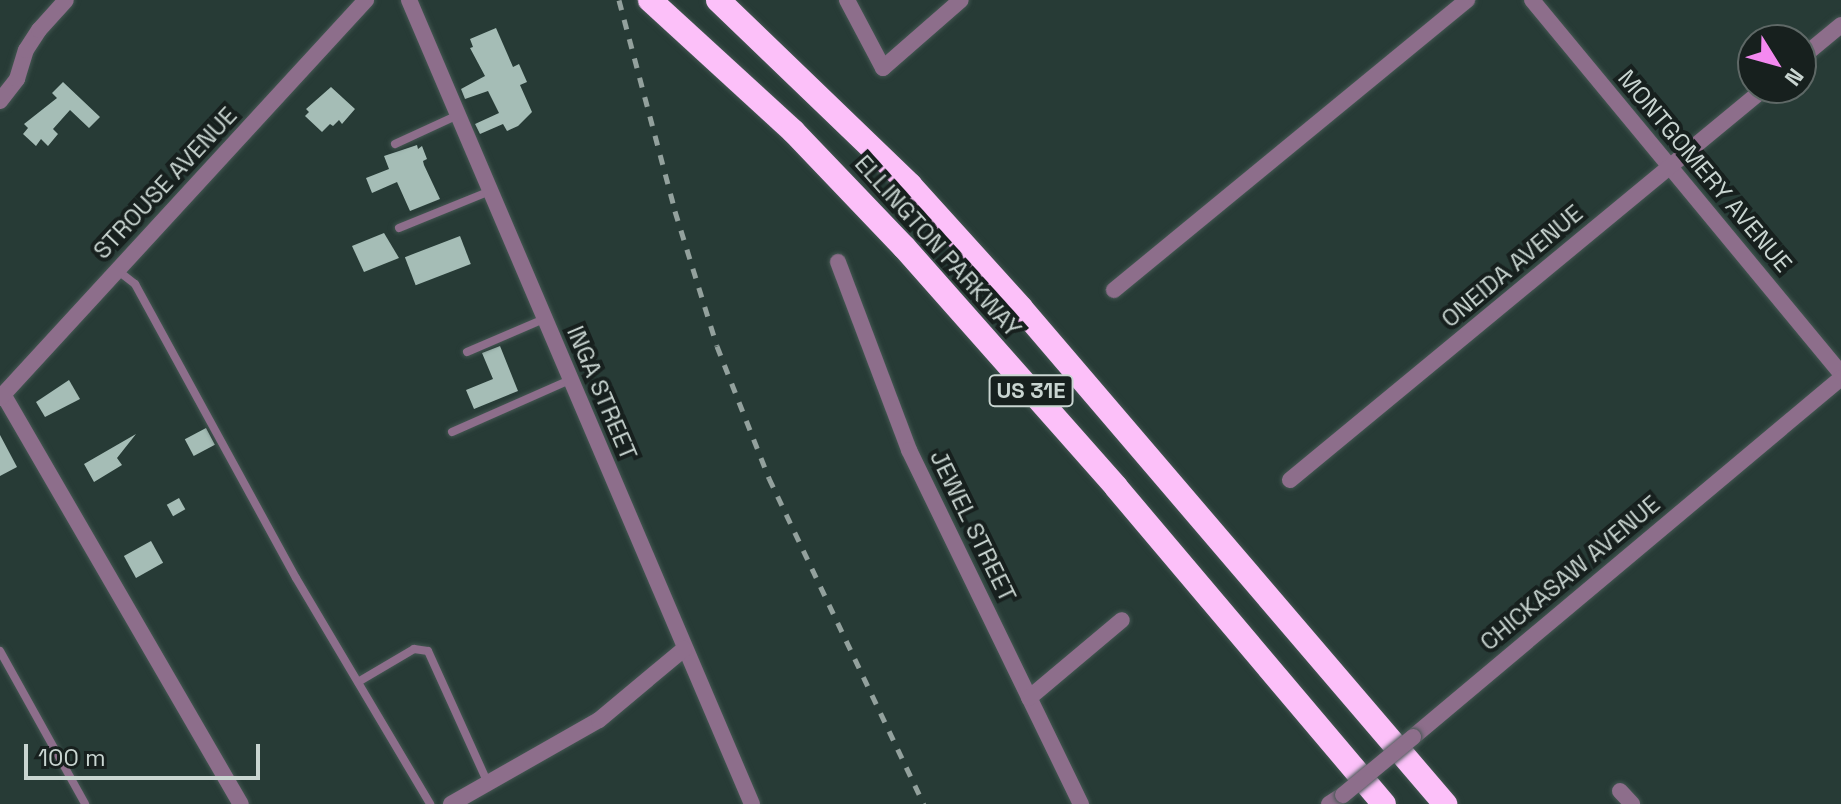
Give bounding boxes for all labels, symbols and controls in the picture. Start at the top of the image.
north arrow [1737,24,1817,104]
street label: MONTGOMERY AVENUE [1612,64,1798,278]
street label: STROUSE AVENUE [87,101,243,265]
street label: ELLINGTON PARKWAY [849,149,1027,343]
street label: ONEIDA AVENUE [1435,198,1589,334]
street label: INGA STREET [561,321,643,465]
road number: US 31E [987,373,1075,409]
street label: JEWEL STREET [924,445,1022,607]
street label: CHICKASAW AVENUE [1474,489,1666,657]
scale bar [28,728,264,778]
text: 100 m [38,742,106,773]

